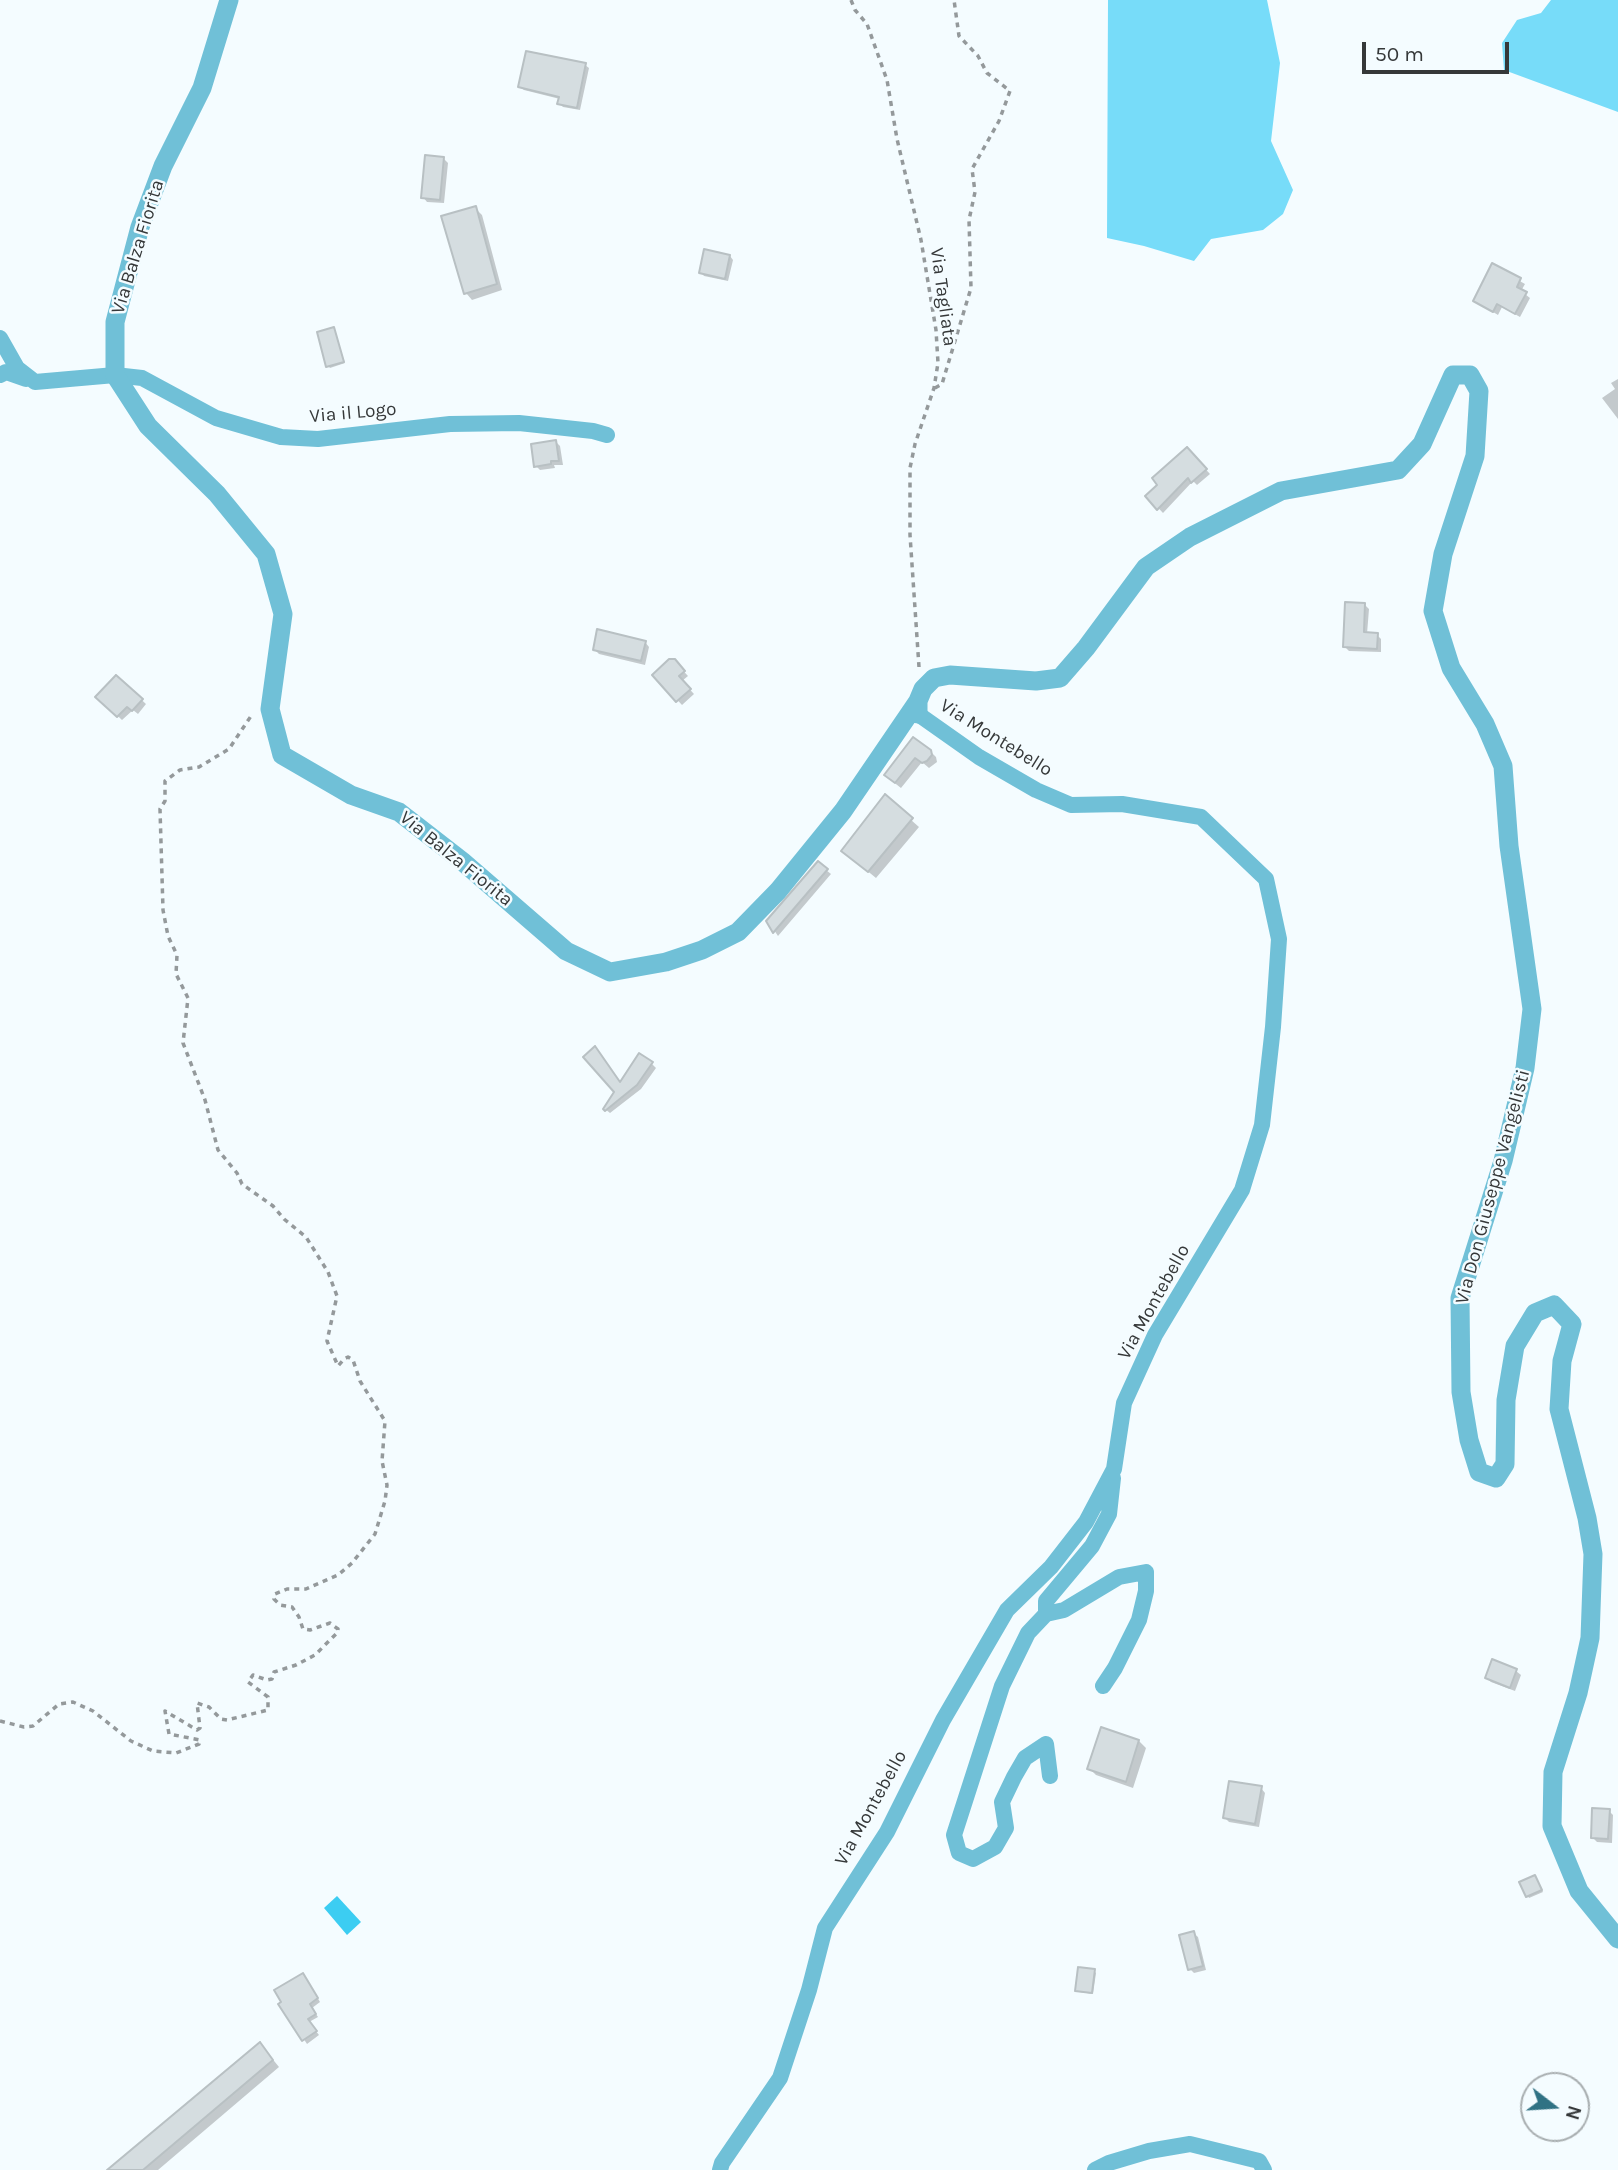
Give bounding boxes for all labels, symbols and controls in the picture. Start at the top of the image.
scale bar [1366,28,1513,72]
text: 50 m [1375,42,1424,66]
street label: Via Balza Fiorita [107,177,169,317]
street label: Via Tagliata [925,246,961,348]
street label: Via il Logo [309,398,397,428]
street label: Via Montebello [936,694,1056,782]
street label: Via Balza Fiorita [395,806,517,912]
street label: Via Don Giuseppe Vangelisti [1451,1067,1535,1307]
street label: Via Montebello [1113,1240,1195,1364]
street label: Via Montebello [830,1746,912,1870]
north arrow [1520,2072,1590,2142]
text: N [1561,2103,1586,2122]

